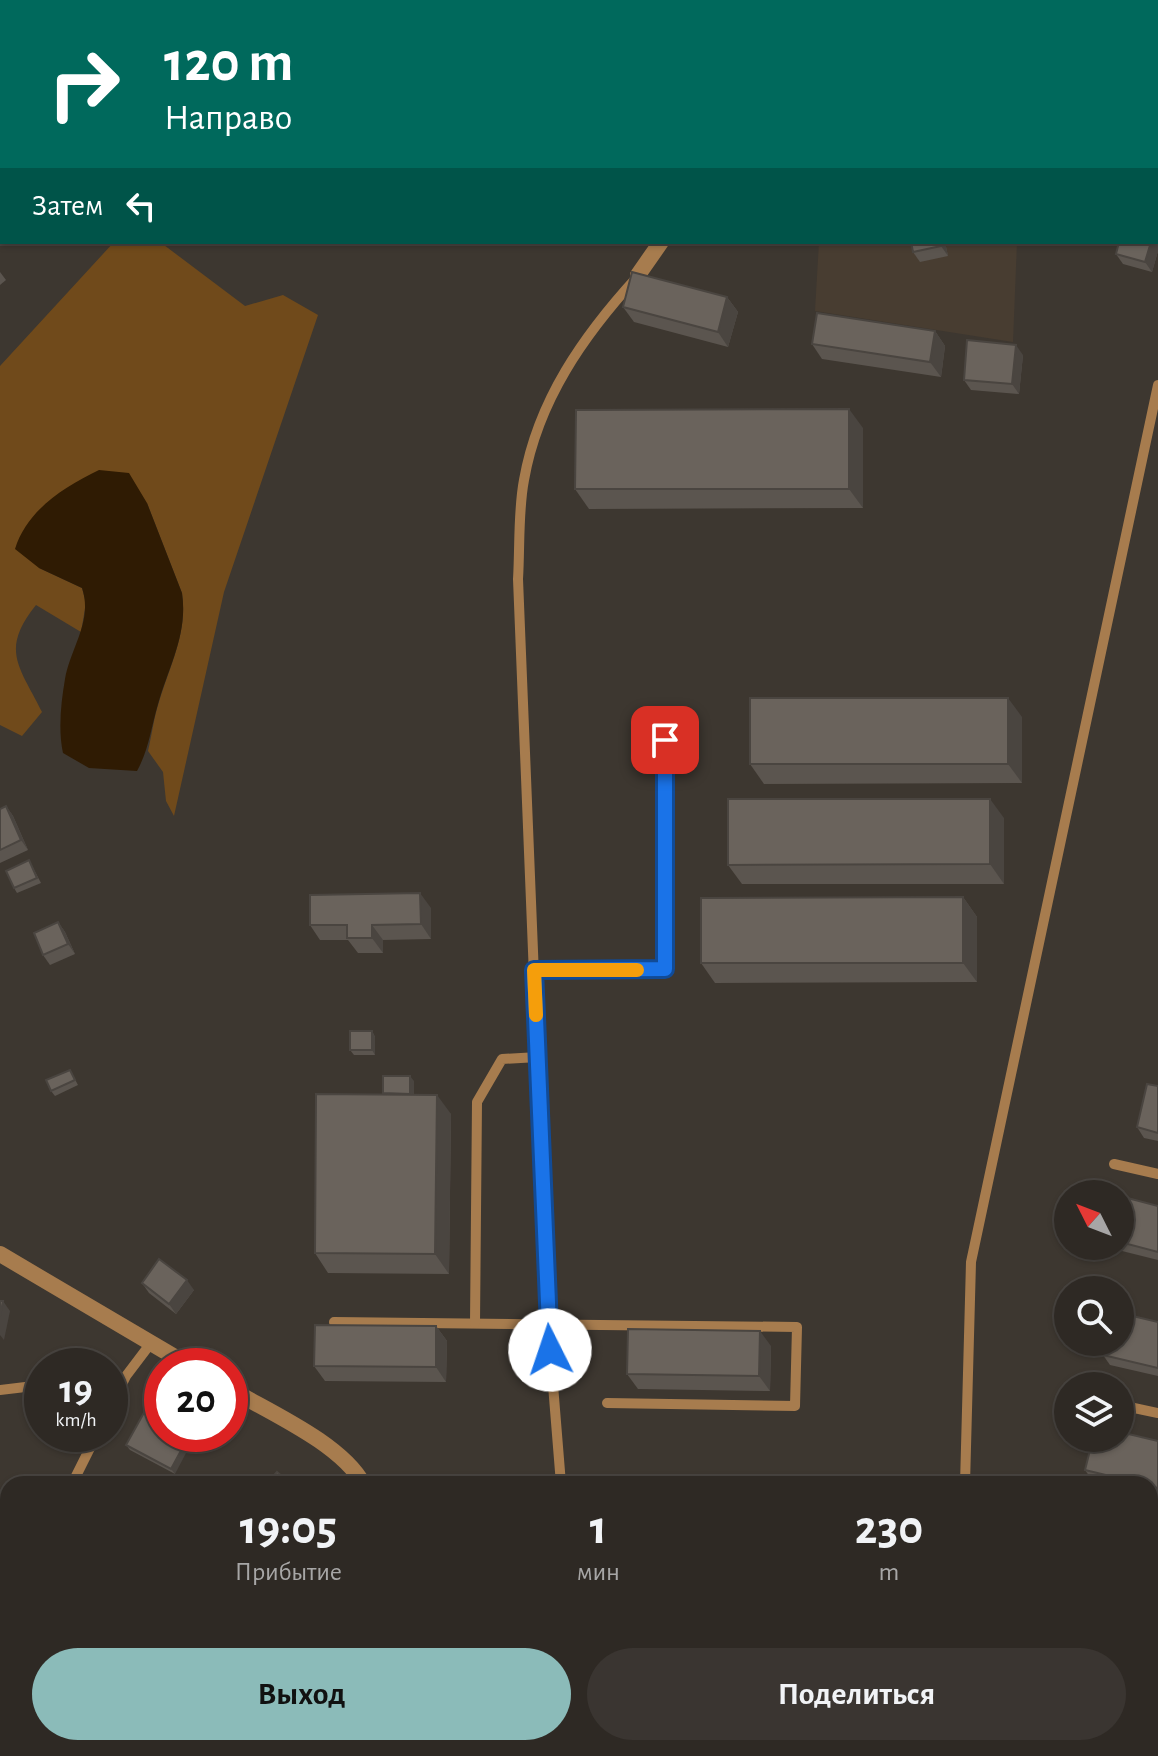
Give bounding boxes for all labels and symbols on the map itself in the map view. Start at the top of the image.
pin [631,706,699,774]
north arrow [1054,1180,1134,1260]
position arrow [508,1308,592,1392]
speed limit sign: 20 [144,1348,248,1452]

